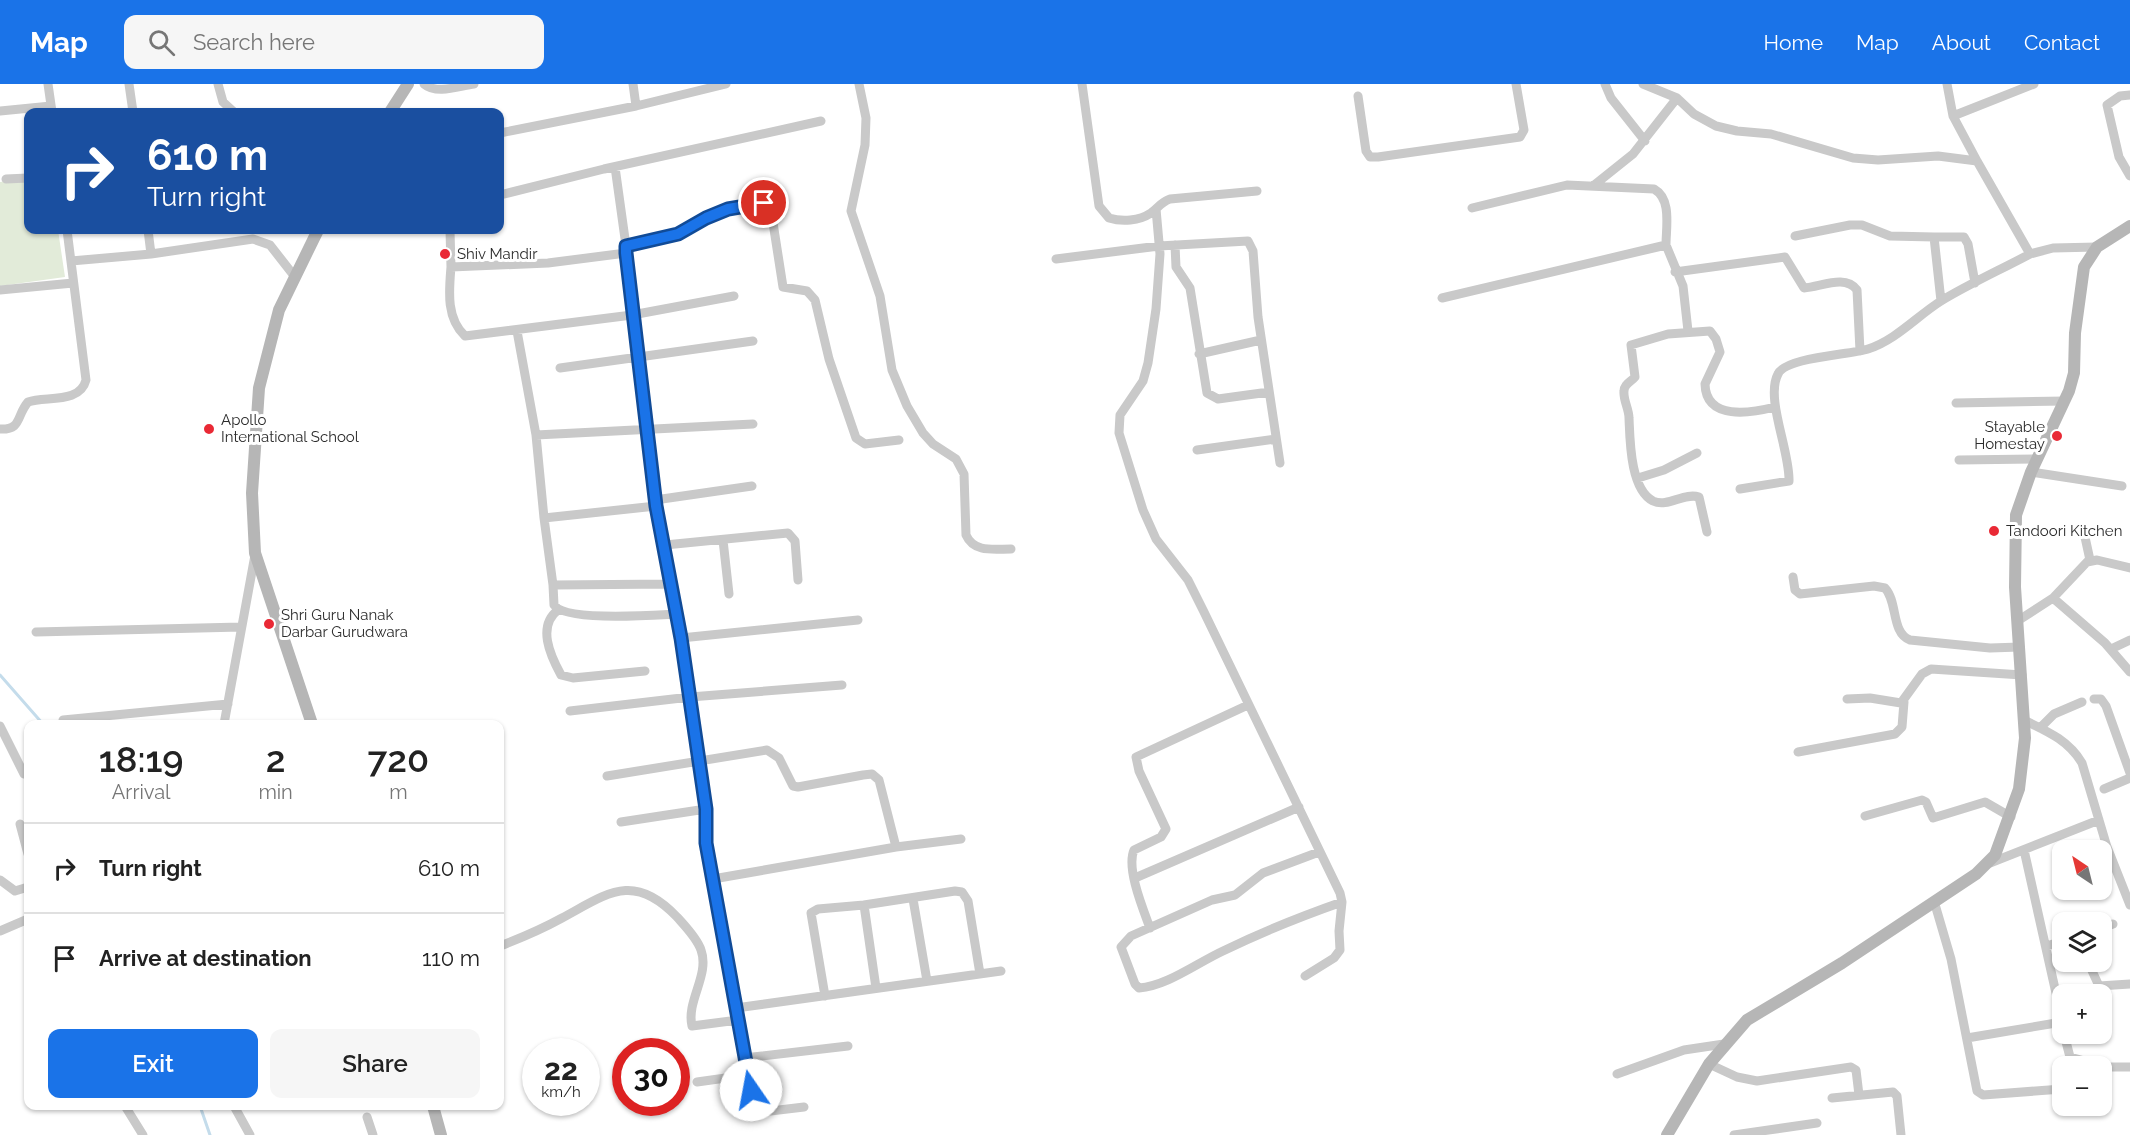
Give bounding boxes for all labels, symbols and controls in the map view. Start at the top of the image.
search box [124,15,544,69]
text: Map [30,26,88,59]
icon: search [145,26,178,59]
text: Search here [193,29,315,55]
text: Home [1764,30,1823,55]
text: Map [1856,30,1899,55]
text: About [1932,30,1991,55]
text: Contact [2024,30,2100,55]
text: 610 m [147,131,268,180]
icon: right [48,132,126,210]
pin [738,177,789,228]
text: Turn right [147,181,266,212]
icon: arrive [747,186,780,219]
place label: Shiv Mandir [457,245,538,263]
marker: Shiv Mandir [438,247,452,261]
place label: Apollo International School [221,411,360,446]
place label: Stayable Homestay [1974,418,2045,453]
marker: Apollo International School [202,422,216,436]
marker: Stayable Homestay [2050,429,2064,443]
place label: Tandoori Kitchen [2006,522,2122,540]
marker: Tandoori Kitchen [1987,524,2001,538]
place label: Shri Guru Nanak Darbar Gurudwara [281,606,408,641]
marker: Shri Guru Nanak Darbar Gurudwara [262,617,276,631]
text: 18:19 [99,738,184,780]
text: 2 [266,738,285,780]
text: 720 [368,738,429,780]
text: Arrival [112,780,171,804]
text: min [258,780,293,804]
text: m [389,780,408,804]
north arrow [2052,840,2112,900]
map controls [2052,840,2112,1116]
icon: right [48,852,81,885]
text: Turn right [99,855,202,881]
text: 610 m [418,855,480,881]
button: layers [2052,912,2112,972]
icon: arrive [48,942,81,975]
text: Arrive at destination [99,945,312,971]
text: 110 m [422,945,480,971]
button: + [2052,984,2112,1044]
button: Exit [48,1029,258,1098]
button: Share [270,1029,480,1098]
speed limit sign: 30 [612,1038,690,1116]
text: 22 [544,1052,578,1087]
button: − [2052,1056,2112,1116]
position arrow [719,1058,783,1122]
text: km/h [541,1083,581,1101]

